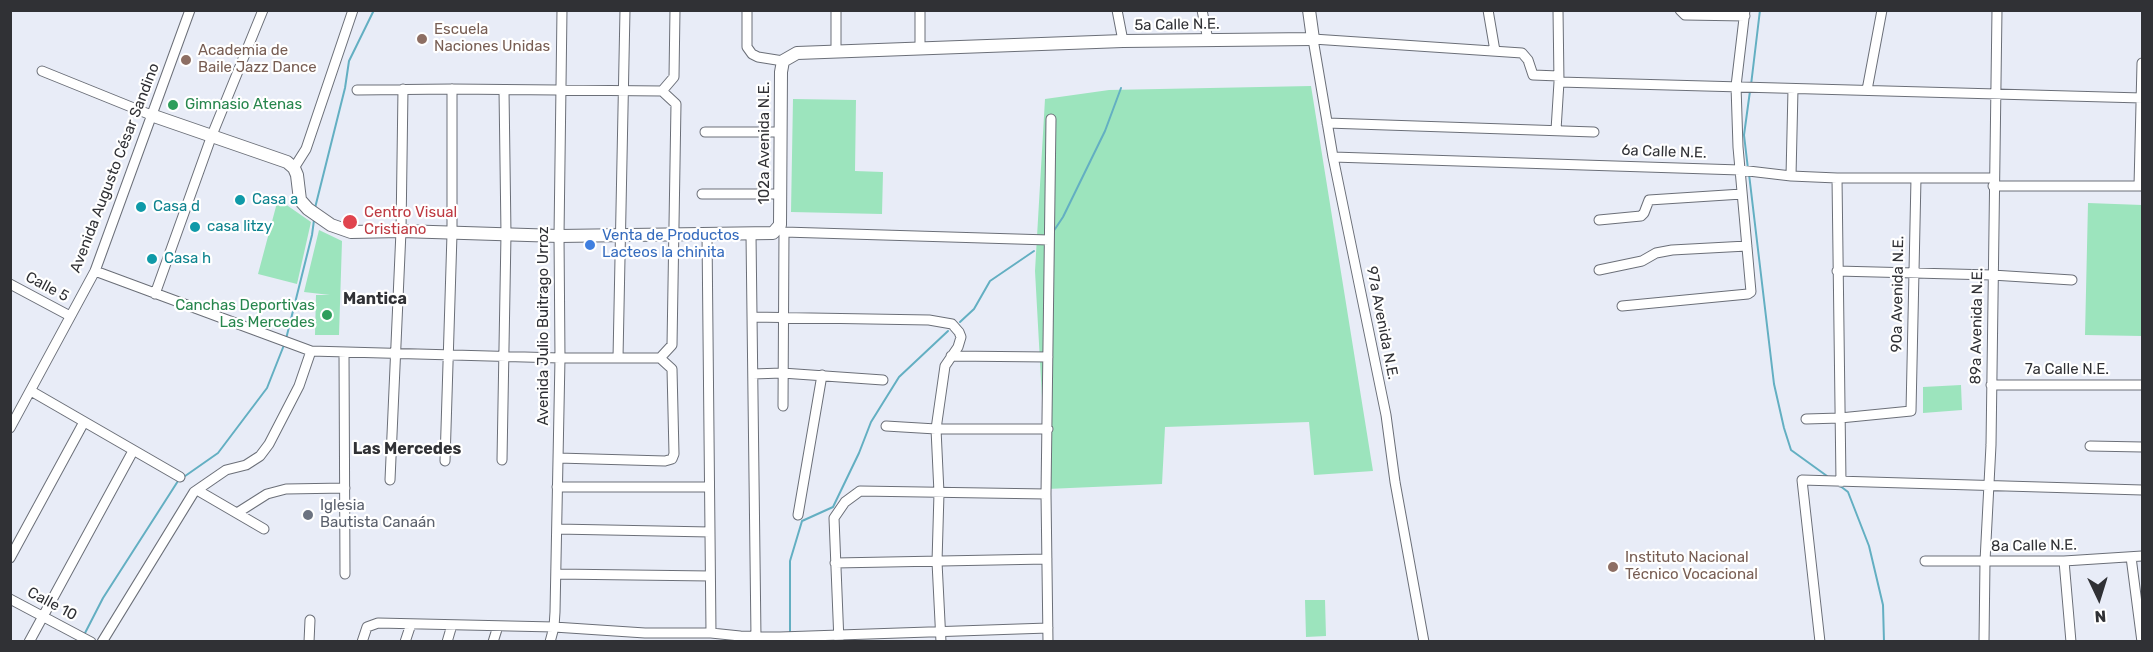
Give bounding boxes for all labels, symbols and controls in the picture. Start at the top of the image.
street label: 5a Calle N.E. [1134,15,1220,35]
place label: Escuela Naciones Unidas [434,21,550,56]
marker: Escuela Naciones Unidas [415,32,429,46]
place label: Academia de Baile Jazz Dance [198,42,317,77]
marker: Academia de Baile Jazz Dance [179,53,193,67]
street label: Avenida Augusto César Sandino [67,61,163,275]
street label: 102a Avenida N.E. [756,81,774,205]
place label: Gimnasio Atenas [185,96,302,114]
marker: Gimnasio Atenas [166,98,180,112]
street label: 6a Calle N.E. [1621,142,1707,162]
place label: Casa a [252,191,298,209]
marker: Casa a [233,193,247,207]
place label: Casa d [153,198,200,216]
marker: Casa d [134,200,148,214]
place label: Centro Visual Cristiano [364,204,457,239]
marker: Centro Visual Cristiano [341,213,359,231]
place label: casa litzy [207,218,272,236]
marker: casa litzy [188,220,202,234]
street label: Avenida Julio Buitrago Urroz [535,226,553,426]
place label: Venta de Productos Lacteos la chinita [602,227,739,262]
street label: 90a Avenida N.E. [1888,235,1908,353]
marker: Venta de Productos Lacteos la chinita [583,238,597,252]
place label: Casa h [164,250,211,268]
marker: Casa h [145,252,159,266]
street label: 97a Avenida N.E. [1362,265,1402,381]
street label: 89a Avenida N.E. [1967,267,1987,385]
street label: Calle 5 [22,268,72,306]
district label: Mantica [343,289,407,309]
place label: Canchas Deportivas Las Mercedes [175,297,315,332]
marker: Canchas Deportivas Las Mercedes [320,308,334,322]
street label: 7a Calle N.E. [2025,361,2109,379]
district label: Las Mercedes [353,439,461,459]
place label: Iglesia Bautista Canaán [320,497,435,532]
marker: Iglesia Bautista Canaán [301,508,315,522]
street label: 8a Calle N.E. [1991,536,2077,556]
place label: Instituto Nacional Técnico Vocacional [1625,549,1758,584]
marker: Instituto Nacional Técnico Vocacional [1606,560,1620,574]
north arrow [2069,568,2129,628]
street label: Calle 10 [24,583,80,625]
text: N [2094,607,2107,626]

